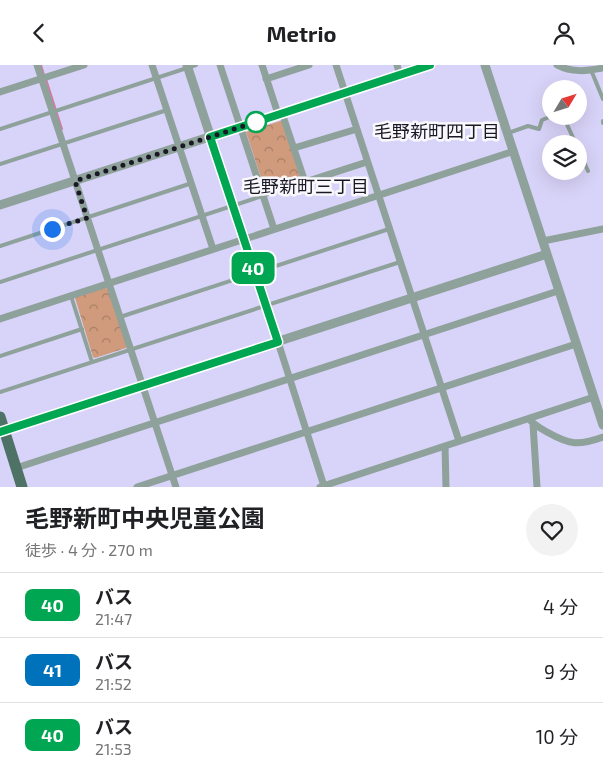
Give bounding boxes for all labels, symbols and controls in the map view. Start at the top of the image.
icon: back [25,19,53,47]
icon: person [550,19,578,47]
text: Metrio [266,20,337,46]
north arrow [542,80,588,125]
map controls [542,80,587,180]
unlabelled marker [245,111,267,133]
district label: 毛野新町四丁目 [374,120,500,142]
button: layers [542,135,587,180]
district label: 毛野新町三丁目 [243,175,369,197]
your location [40,217,65,242]
line badge: 40 [230,252,276,284]
text: 40 [242,257,264,279]
text: 毛野新町中央児童公園 [25,503,265,532]
button: heart [526,504,578,556]
text: 徒歩 · 4 分 · 270 m [25,540,153,559]
text: バス [95,585,133,608]
text: 40 [41,594,64,616]
text: 4 分 [543,595,578,618]
text: 21:47 [95,609,132,628]
text: バス [95,650,133,673]
text: 41 [43,659,62,681]
text: 9 分 [544,660,578,683]
text: 21:52 [95,674,132,693]
text: バス [95,715,133,738]
text: 40 [41,724,64,746]
text: 10 分 [536,725,578,748]
text: 21:53 [95,739,132,758]

